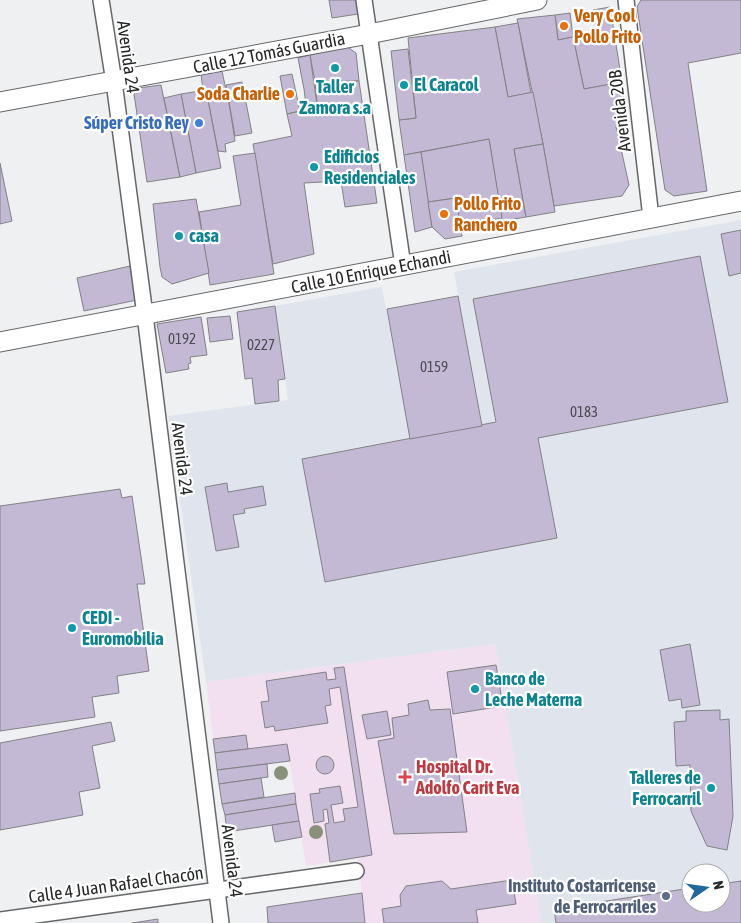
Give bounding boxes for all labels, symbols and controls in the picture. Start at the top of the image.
place label: Very Cool Pollo Frito [573,5,641,47]
street label: Avenida 24 [113,19,144,95]
marker: Very Cool Pollo Frito [558,20,570,32]
street label: Calle 12 Tomás Guardia [191,27,347,78]
marker: Taller Zamora s.a [329,62,341,74]
street label: Avenida 20B [604,69,635,153]
place label: El Caracol [414,74,479,95]
place label: Taller Zamora s.a [299,76,371,118]
marker: El Caracol [398,79,410,91]
place label: Soda Charlie [197,83,280,104]
marker: Soda Charlie [284,88,296,100]
place label: Súper Cristo Rey [84,112,190,133]
marker: Súper Cristo Rey [193,117,205,129]
place label: Edificios Residenciales [324,146,416,188]
marker: Edificios Residenciales [308,161,320,173]
place label: Pollo Frito Ranchero [454,193,521,235]
marker: Pollo Frito Ranchero [438,208,450,220]
place label: casa [189,225,219,246]
marker: casa [173,230,185,242]
street label: Calle 10 Enrique Echandi [289,246,453,297]
house number: 0192 [168,330,196,347]
house number: 0227 [247,336,275,353]
house number: 0159 [420,358,448,375]
house number: 0183 [570,403,598,420]
street label: Avenida 24 [168,421,197,497]
place label: CEDI - Euromobilia [82,607,164,649]
marker: CEDI - Euromobilia [66,622,78,634]
place label: Banco de Leche Materna [485,668,582,710]
marker: Banco de Leche Materna [469,683,481,695]
place label: Hospital Dr. Adolfo Carit Eva [415,756,519,798]
place label: Talleres de Ferrocarril [629,767,701,809]
marker: Hospital Dr. Adolfo Carit Eva [398,770,412,784]
marker: Talleres de Ferrocarril [705,782,717,794]
street label: Avenida 24 [218,823,247,899]
street label: Calle 4 Juan Rafael Chacón [27,862,205,907]
north arrow [681,863,731,913]
place label: Instituto Costarricense de Ferrocarriles [508,875,657,917]
text: N [710,879,727,891]
marker: Instituto Costarricense de Ferrocarriles [660,890,672,902]

